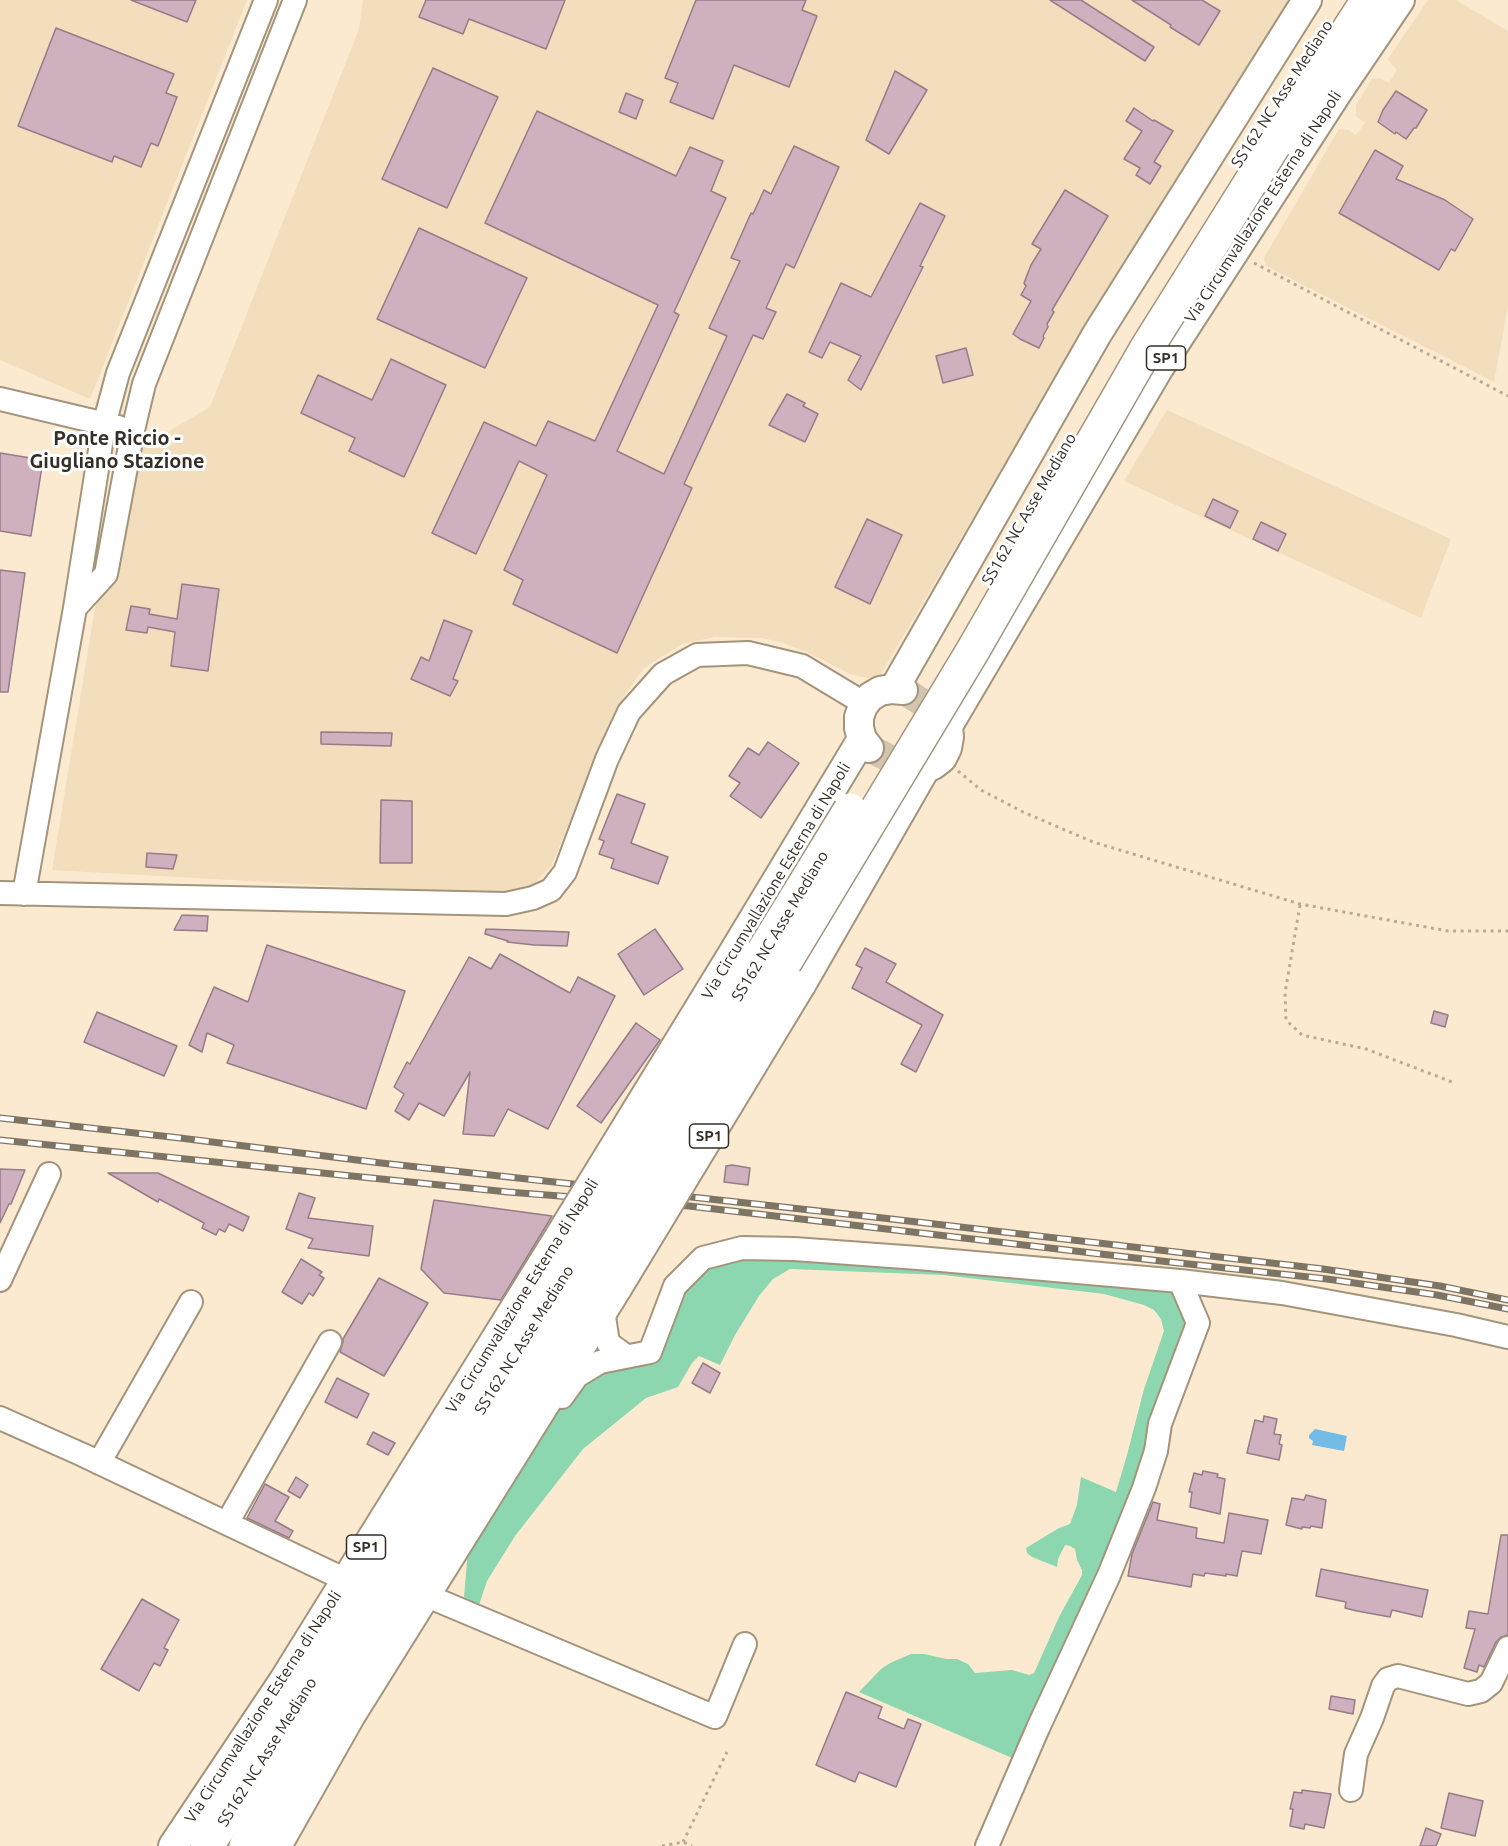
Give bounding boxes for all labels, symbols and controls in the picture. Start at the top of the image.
street label: SS162 NC Asse Mediano [1227,17,1337,171]
street label: Via Circumvallazione Esterna di Napoli [1181,87,1345,327]
road number: SP1 [1146,346,1186,370]
district label: Ponte Riccio - Giugliano Stazione [30,426,204,473]
street label: SS162 NC Asse Mediano [978,430,1080,588]
street label: Via Circumvallazione Esterna di Napoli [697,759,855,1003]
street label: SS162 NC Asse Mediano [727,847,833,1005]
road number: SP1 [690,1124,728,1148]
street label: Via Circumvallazione Esterna di Napoli [442,1175,602,1417]
street label: SS162 NC Asse Mediano [470,1262,578,1418]
road number: SP1 [346,1535,386,1559]
street label: Via Circumvallazione Esterna di Napoli [181,1587,345,1827]
street label: SS162 NC Asse Mediano [213,1674,321,1830]

